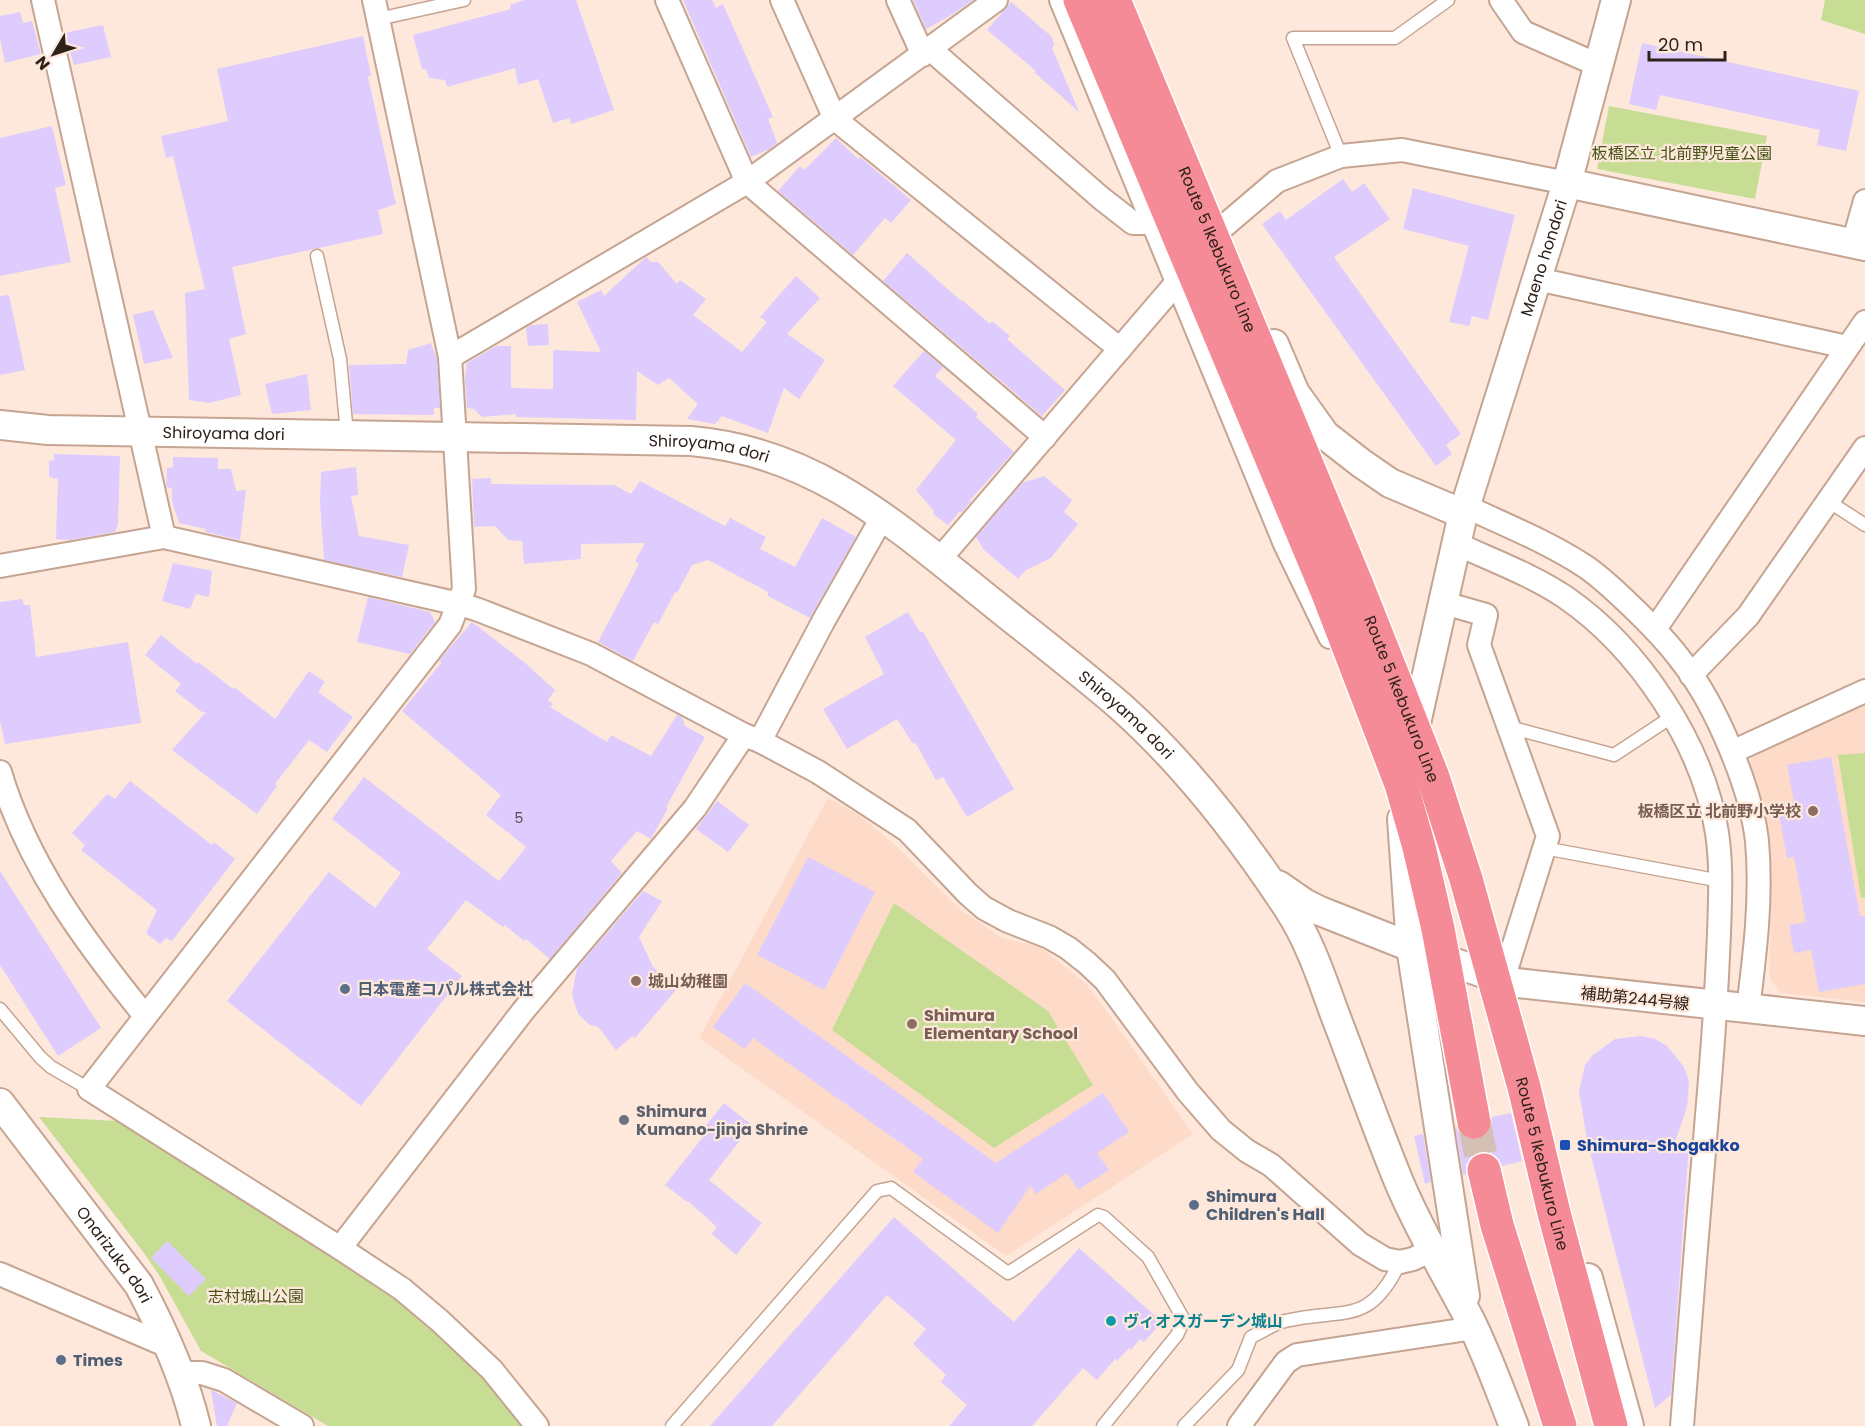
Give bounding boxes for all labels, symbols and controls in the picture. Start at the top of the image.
north arrow [24,24,84,84]
scale bar [1649,24,1726,62]
text: 20 m [1658,32,1703,57]
text: N [30,51,55,75]
park label: 板橋区立 北前野児童公園 [1592,142,1772,165]
street label: Route 5 Ikebukuro Line [1172,163,1262,336]
street label: Maeno hondori [1515,197,1573,319]
street label: Shiroyama dori [162,421,285,446]
street label: Shiroyama dori [648,429,772,468]
street label: Route 5 Ikebukuro Line [1358,612,1445,786]
street label: Shiroyama dori [1073,665,1179,764]
place label: 板橋区立 北前野小学校 [1638,800,1801,823]
marker: 板橋区立 北前野小学校 [1806,804,1820,818]
house number: 5 [515,808,523,828]
place label: 城山幼稚園 [648,970,728,993]
marker: 城山幼稚園 [629,974,643,988]
place label: 日本電産コパル株式会社 [357,978,533,1001]
street label: 補助第244号線 [1579,981,1691,1016]
marker: 日本電産コパル株式会社 [338,982,352,996]
place label: Shimura Elementary School [924,1004,1078,1045]
marker: Shimura Elementary School [905,1017,919,1031]
street label: Route 5 Ikebukuro Line [1510,1074,1575,1253]
place label: Shimura Kumano-jinja Shrine [636,1100,808,1141]
marker: Shimura Kumano-jinja Shrine [617,1113,631,1127]
place label: Shimura-Shogakko [1577,1134,1740,1157]
marker: Shimura-Shogakko [1558,1138,1572,1152]
place label: Shimura Children's Hall [1206,1185,1325,1226]
marker: Shimura Children's Hall [1187,1198,1201,1212]
street label: Onarizuka dori [71,1201,157,1307]
park label: 志村城山公園 [208,1285,304,1308]
place label: ヴィオスガーデン城山 [1123,1310,1283,1333]
marker: ヴィオスガーデン城山 [1104,1314,1118,1328]
place label: Times [73,1349,123,1372]
marker: Times [54,1353,68,1367]

